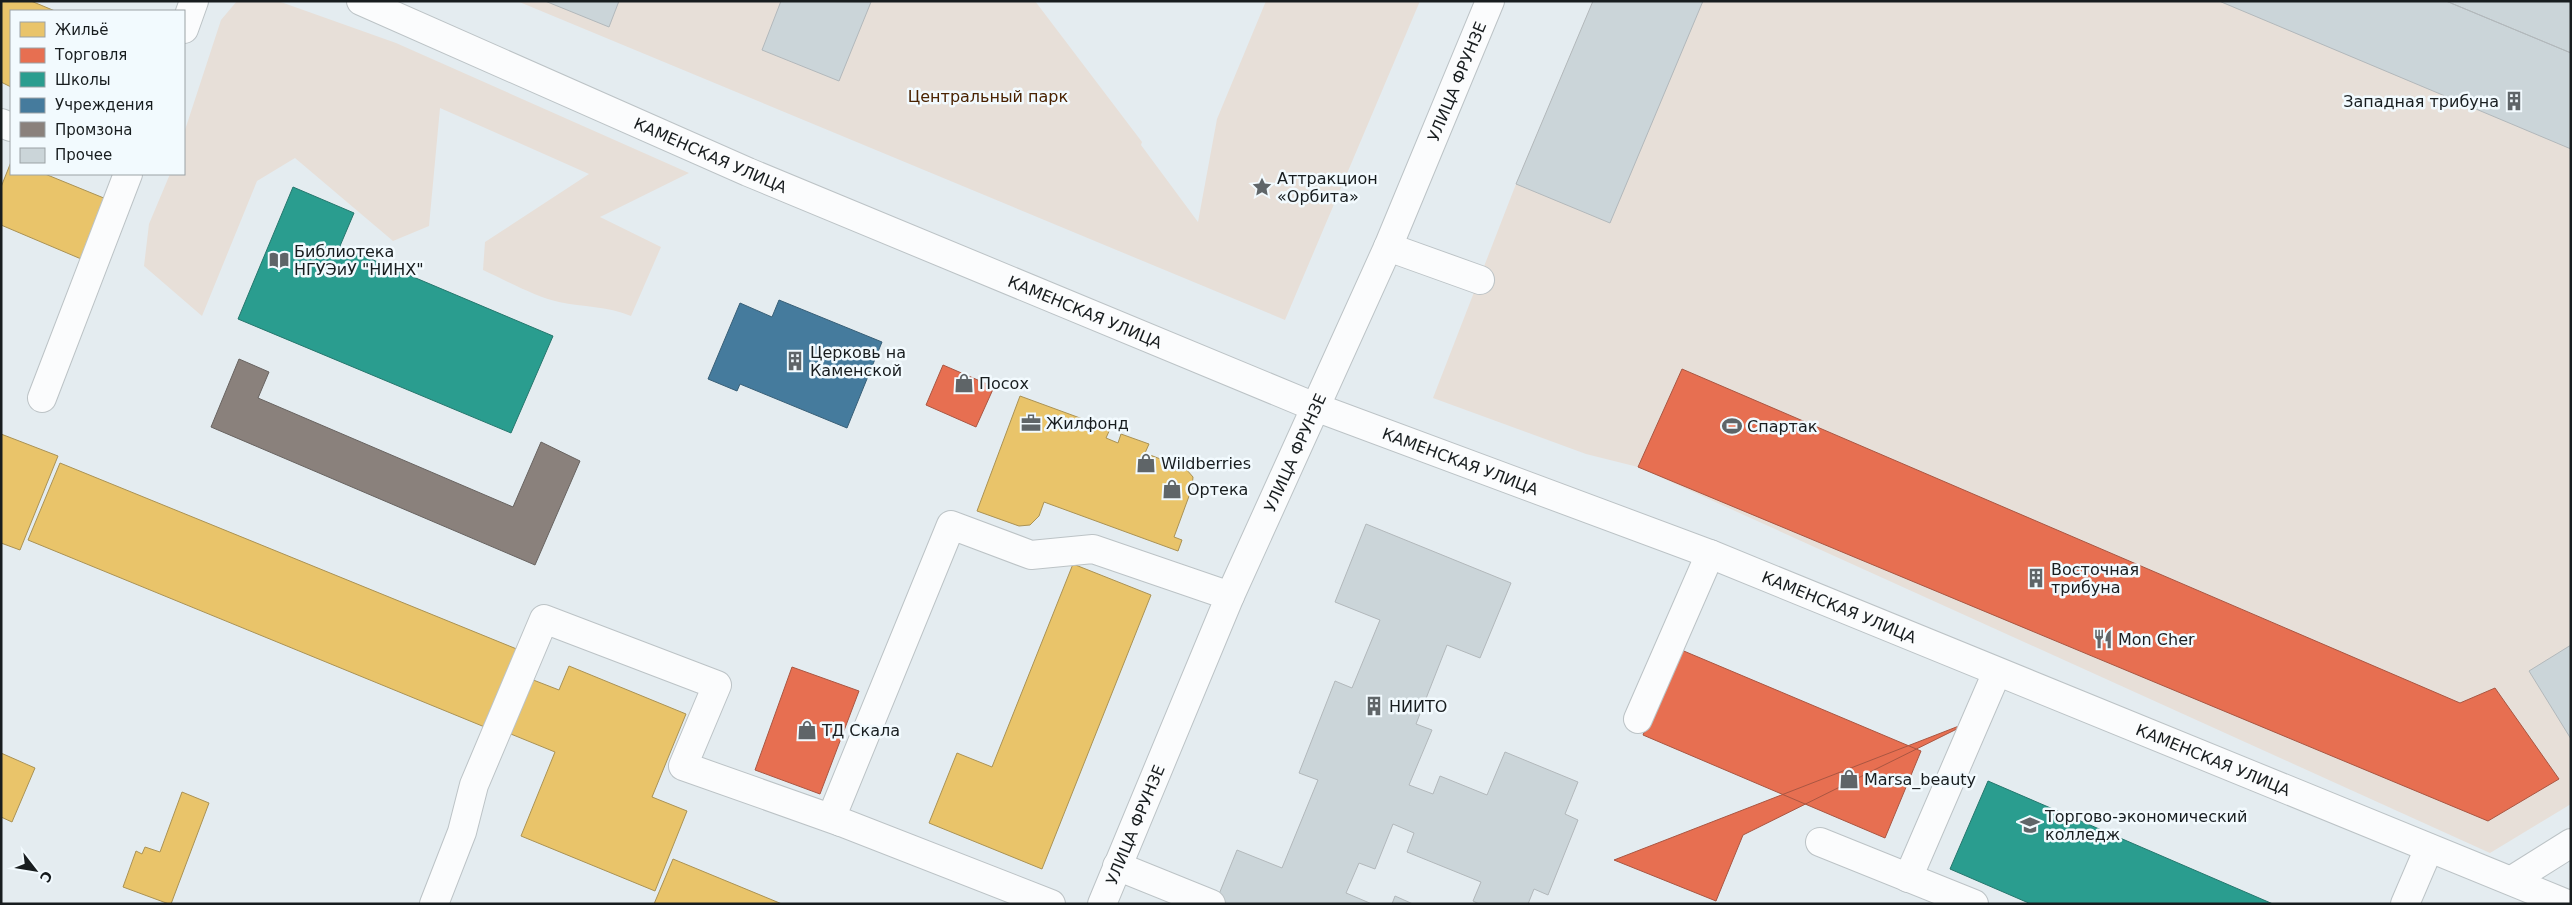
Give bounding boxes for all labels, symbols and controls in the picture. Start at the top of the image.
legend [10,10,185,175]
street label: УЛИЦА ФРУНЗЕ [1424,19,1490,144]
text: Жильё [55,21,109,39]
text: Торговля [54,46,127,64]
text: Школы [55,71,111,89]
park label: Центральный парк [908,87,1069,106]
building icon: Западная трибуна [2503,90,2525,112]
place label: Западная трибуна [2343,92,2499,111]
text: Учреждения [55,96,153,114]
street label: КАМЕНСКАЯ УЛИЦА [631,114,790,197]
text: Промзона [55,121,132,139]
text: Прочее [55,146,112,164]
place label: Аттракцион «Орбита» [1277,169,1378,206]
place icon: Аттракцион «Орбита» [1251,176,1273,198]
place label: Библиотека НГУЭиУ "НИНХ" [294,242,424,279]
library icon: Библиотека НГУЭиУ "НИНХ" [268,249,290,271]
street label: КАМЕНСКАЯ УЛИЦА [1005,272,1165,353]
place label: Церковь на Каменской [810,343,906,380]
building icon: Церковь на Каменской [784,350,806,372]
shop icon: Посох [953,372,975,394]
place label: Посох [979,374,1029,393]
street label: УЛИЦА ФРУНЗЕ [1260,391,1330,515]
office icon: Жилфонд [1020,412,1042,434]
place label: Жилфонд [1046,414,1129,433]
sports icon: Спартак [1721,415,1743,437]
place label: Спартак [1747,417,1818,436]
street label: КАМЕНСКАЯ УЛИЦА [1380,424,1541,499]
shop icon: Wildberries [1135,452,1157,474]
place label: Wildberries [1161,454,1251,473]
shop icon: Ортека [1161,478,1183,500]
place label: Ортека [1187,480,1248,499]
place label: Восточная трибуна [2051,560,2139,597]
street label: КАМЕНСКАЯ УЛИЦА [1759,567,1919,647]
building icon: Восточная трибуна [2025,567,2047,589]
restaurant icon: Mon Cher [2092,628,2114,650]
place label: Mon Cher [2118,630,2195,649]
building icon: НИИТО [1363,695,1385,717]
place label: НИИТО [1389,697,1447,716]
shop icon: ТД Скала [796,719,818,741]
street label: КАМЕНСКАЯ УЛИЦА [2133,720,2293,800]
place label: ТД Скала [821,721,900,740]
street label: УЛИЦА ФРУНЗЕ [1102,762,1169,887]
shop icon: Marsa_beauty [1838,768,1860,790]
place label: Marsa_beauty [1864,770,1976,790]
place label: Торгово-экономический колледж [2044,807,2247,844]
school or university icon: Торгово-экономический колледж [2019,814,2041,836]
north arrow [10,845,60,895]
text: С [37,868,56,885]

